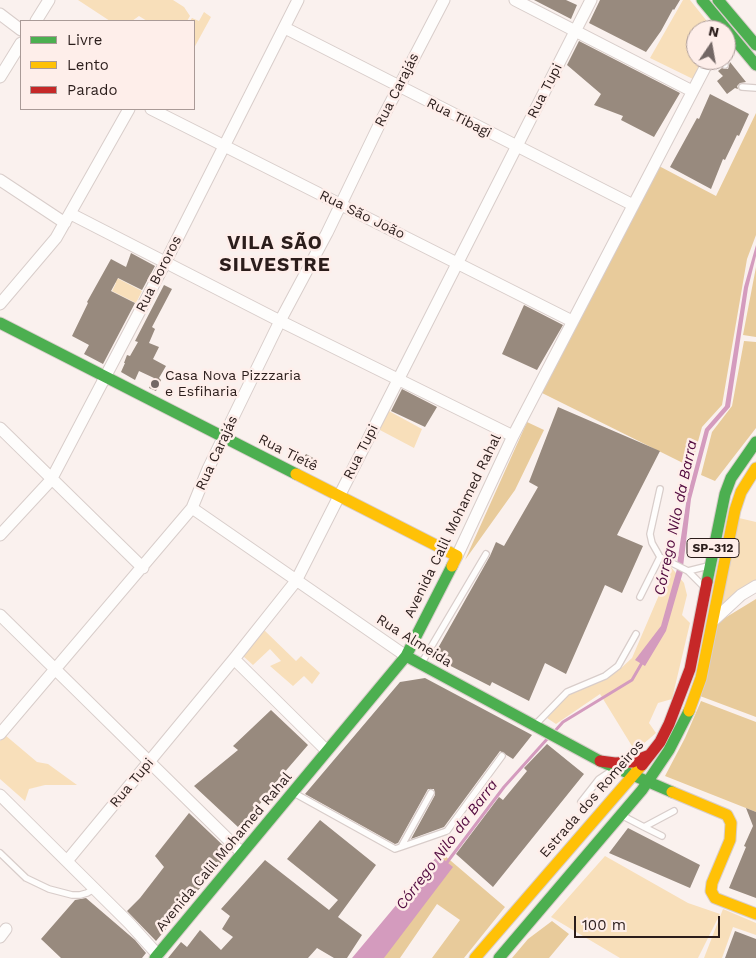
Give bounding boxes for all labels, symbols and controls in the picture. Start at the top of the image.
legend [20,20,195,110]
north arrow [686,20,736,70]
text: N [707,22,721,40]
text: Livre [67,31,102,49]
street label: Rua Carajás [371,50,423,130]
text: Lento [67,56,109,74]
street label: Rua Tupi [524,61,566,121]
text: Parado [67,81,117,99]
street label: Rua Tibagi [424,95,494,141]
street label: Rua São João [317,187,407,243]
district label: VILA SÃO SILVESTRE [218,232,332,276]
street label: Rua Bororos [133,233,185,315]
place label: Casa Nova Pizzzaria e Esfiharia [165,368,301,401]
marker: Casa Nova Pizzzaria e Esfiharia [149,378,161,390]
street label: Rua Carajás [192,413,242,493]
street label: Rua Tupi [340,422,382,482]
street label: Rua Tietê [256,431,320,475]
street label: Avenida Calil Mohamed Rahal [401,431,505,621]
water label: Córrego Nilo da Barra [651,439,701,597]
road number: SP-312 [687,538,739,558]
street label: Rua Almeida [373,611,455,671]
street label: Estrada dos Romeiros [536,737,648,861]
street label: Rua Tupi [107,755,157,811]
street label: Avenida Calil Mohamed Rahal [152,769,296,935]
water label: Córrego Nilo da Barra [392,776,502,914]
scale bar [576,906,722,938]
text: 100 m [582,916,626,934]

